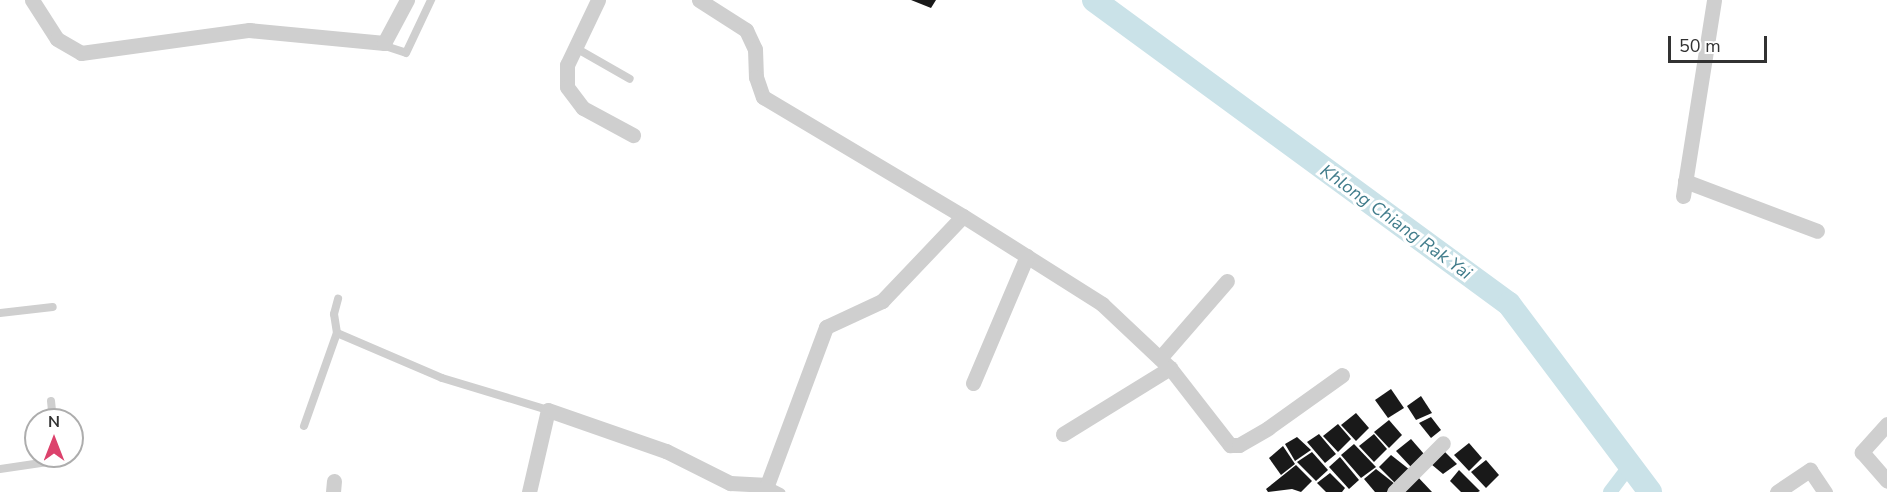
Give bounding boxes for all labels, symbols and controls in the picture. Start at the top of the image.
scale bar [1671,24,1770,62]
text: 50 m [1679,34,1721,58]
water label: Khlong Chiang Rak Yai [1316,160,1476,284]
north arrow [24,408,84,468]
text: N [48,411,60,433]

